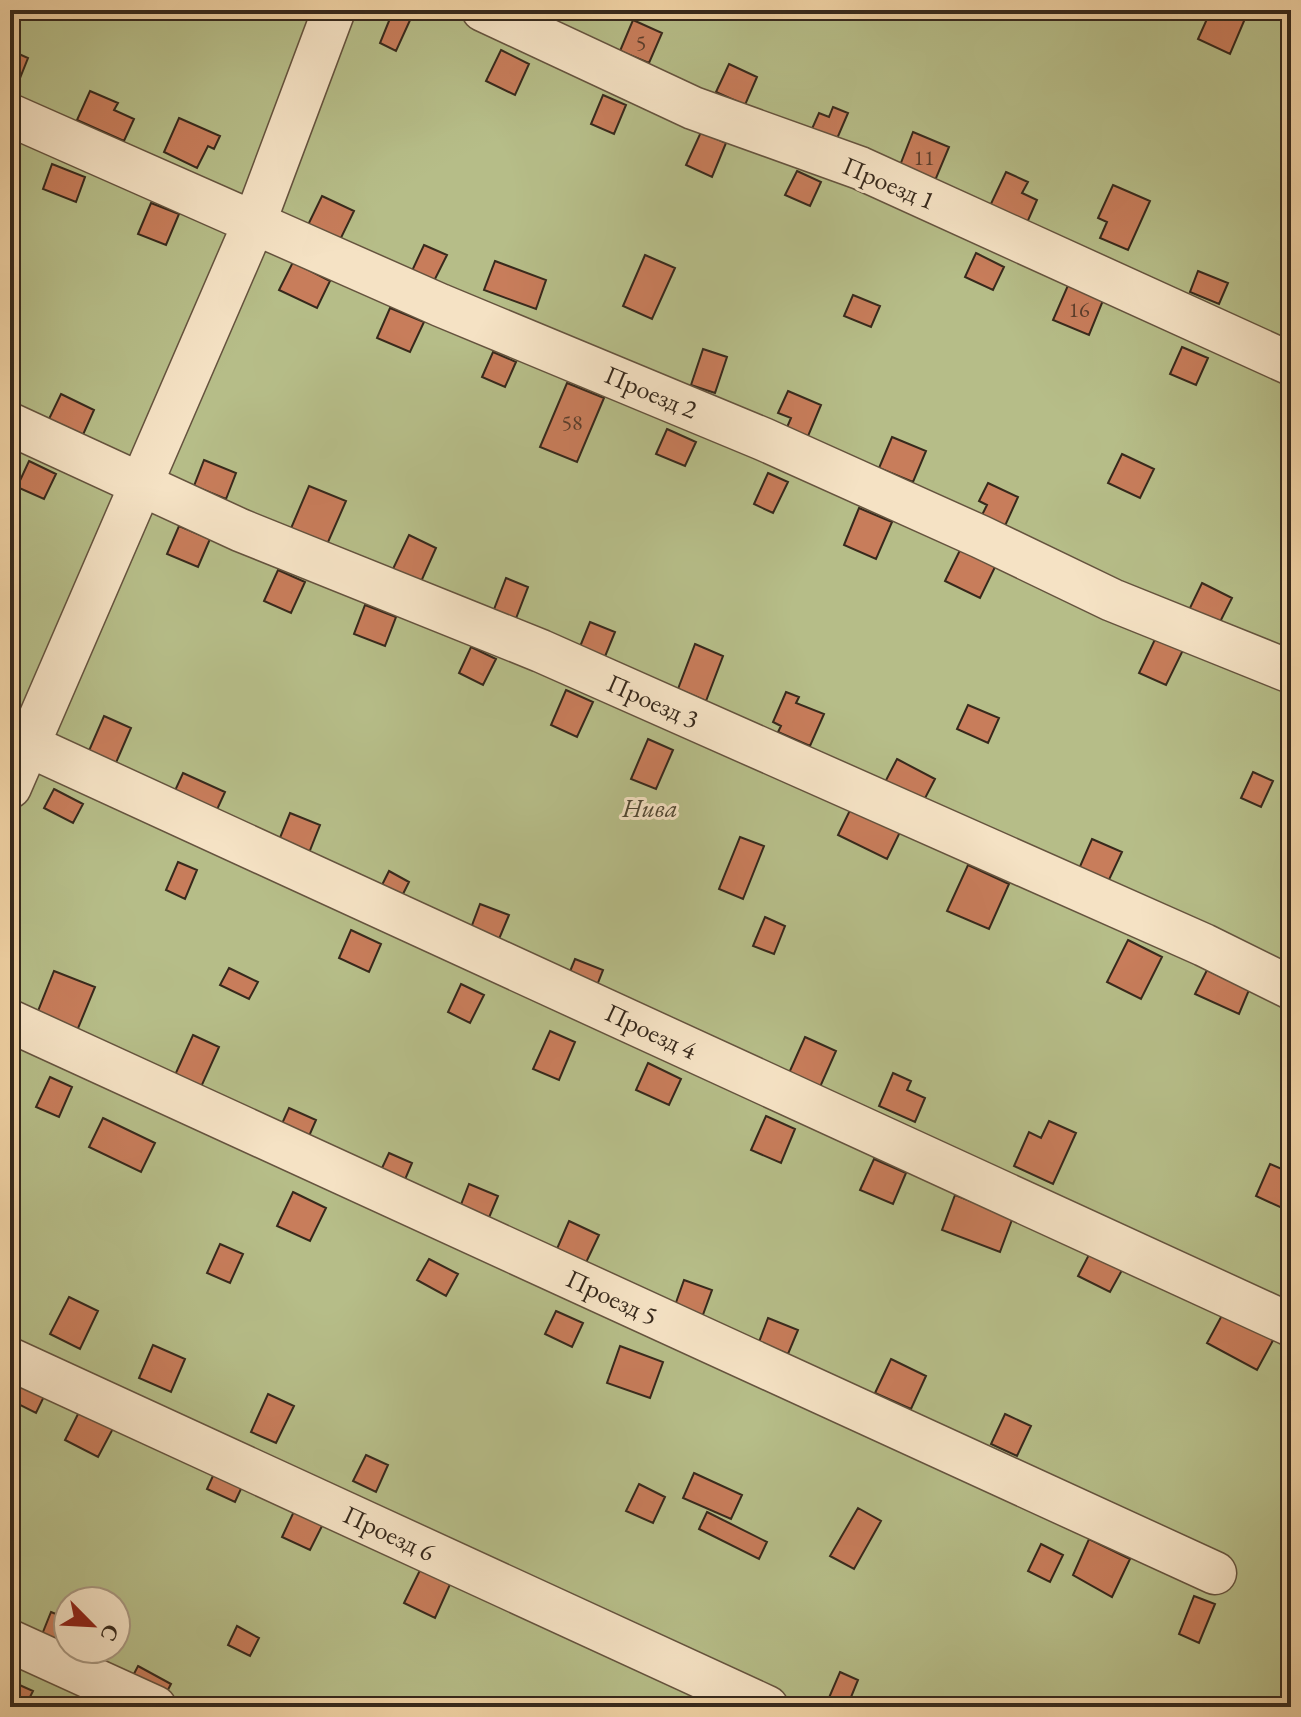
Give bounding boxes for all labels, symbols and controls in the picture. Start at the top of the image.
house number: 5 [636,28,646,57]
house number: 11 [913,143,935,172]
street label: Проезд 1 [838,148,940,218]
house number: 16 [1068,295,1090,324]
street label: Проезд 2 [600,357,703,427]
house number: 58 [561,408,583,437]
street label: Проезд 3 [602,666,704,736]
park label: Нива [621,791,678,825]
street label: Проезд 4 [600,995,703,1067]
street label: Проезд 5 [561,1261,663,1333]
street label: Проезд 6 [338,1497,440,1569]
north arrow [52,1585,132,1665]
text: С [93,1620,126,1646]

